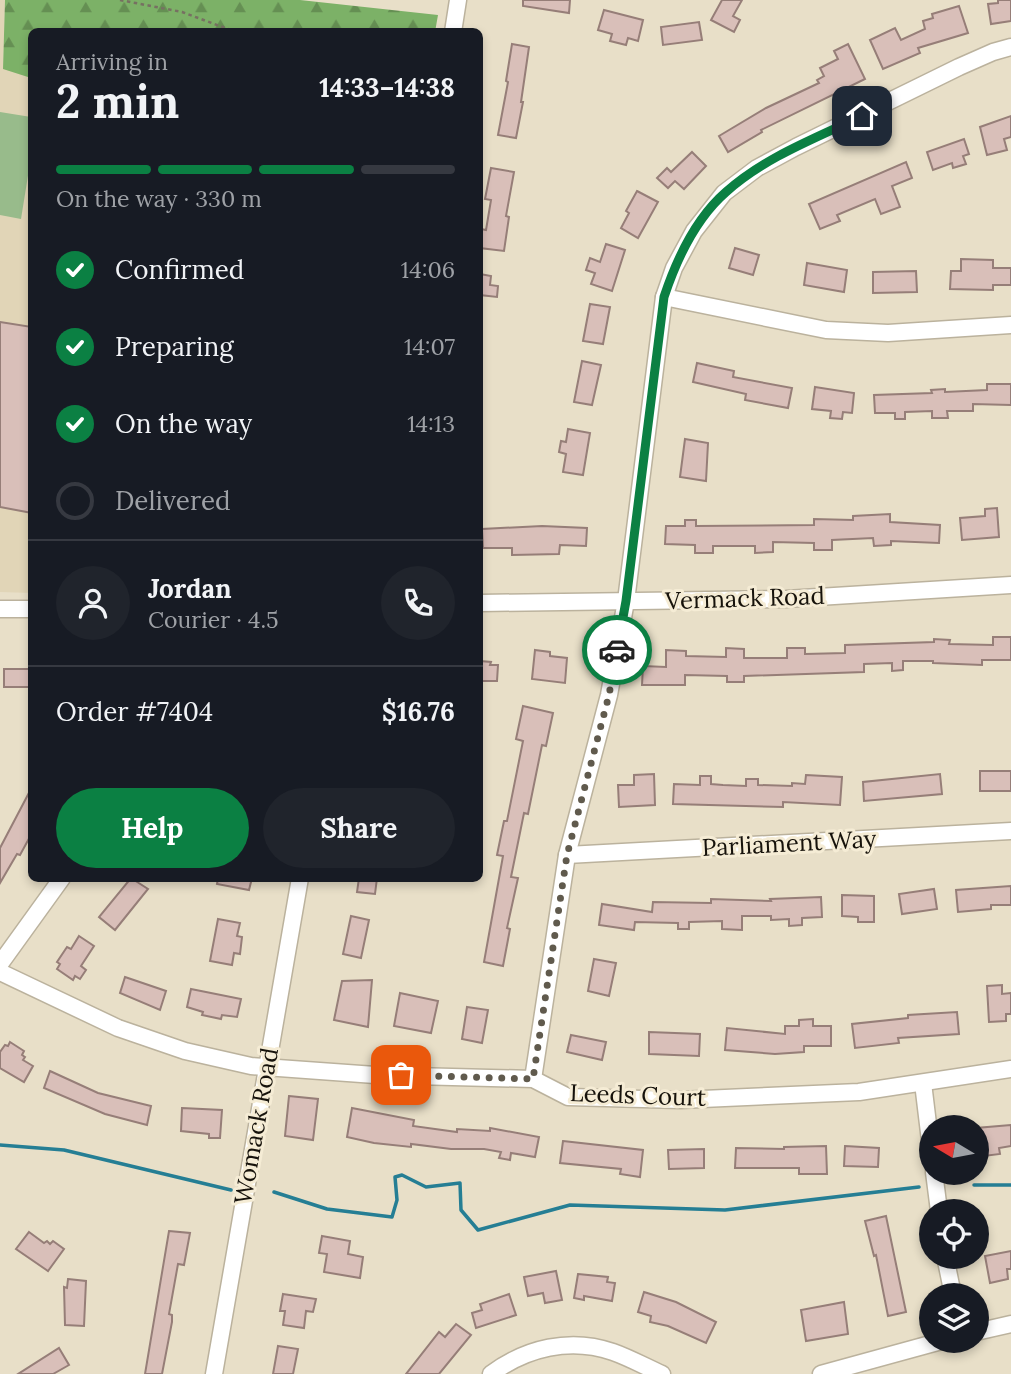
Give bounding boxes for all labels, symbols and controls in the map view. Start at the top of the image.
text: Arriving in [56,47,168,76]
text: 14:33–14:38 [319,71,455,104]
text: 2 min [56,72,179,131]
pin [832,86,892,146]
icon: home [843,97,881,135]
text: On the way · 330 m [56,184,262,213]
icon: check [56,251,94,289]
text: Confirmed [115,253,244,286]
text: 14:06 [401,255,455,284]
icon: check [56,328,94,366]
text: Preparing [115,330,234,363]
text: 14:07 [404,332,455,361]
icon: check [56,405,94,443]
text: On the way [115,407,252,440]
text: 14:13 [407,409,455,438]
text: Delivered [115,484,231,517]
button: person [56,566,130,640]
button: phone [381,566,455,640]
text: Jordan [148,572,232,605]
street label: Vermack Road [664,580,825,616]
text: Courier · 4.5 [148,605,279,634]
courier [582,615,652,685]
icon: car [598,631,636,669]
text: Order #7404 [56,695,213,728]
text: $16.76 [382,695,455,728]
button: Help [56,788,249,868]
button: Share [263,788,455,868]
street label: Parliament Way [701,823,877,863]
street label: Womack Road [227,1045,285,1207]
pin [371,1045,431,1105]
icon: bag [382,1056,420,1094]
street label: Leeds Court [569,1077,707,1113]
north arrow [919,1115,989,1185]
map controls [919,1115,989,1353]
button: locate [919,1199,989,1269]
button: layers [919,1283,989,1353]

